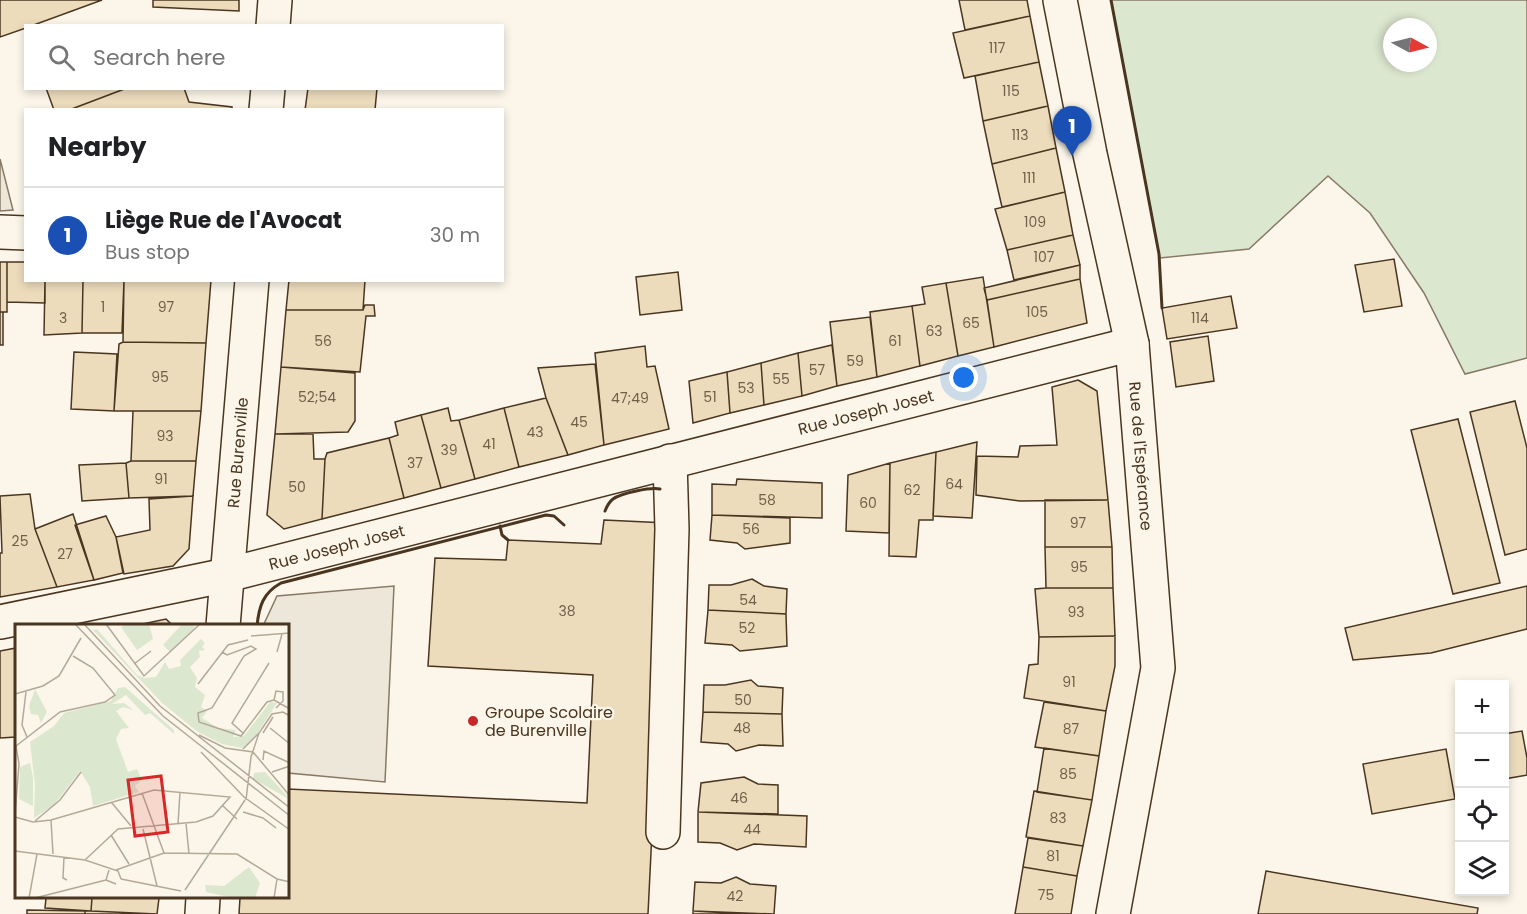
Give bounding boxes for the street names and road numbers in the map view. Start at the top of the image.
street label: Rue de l'Espérance [1124,381,1158,532]
street label: Rue Joseph Joset [795,384,936,440]
street label: Rue Burenville [221,396,254,509]
street label: Rue Joseph Joset [266,519,407,575]

